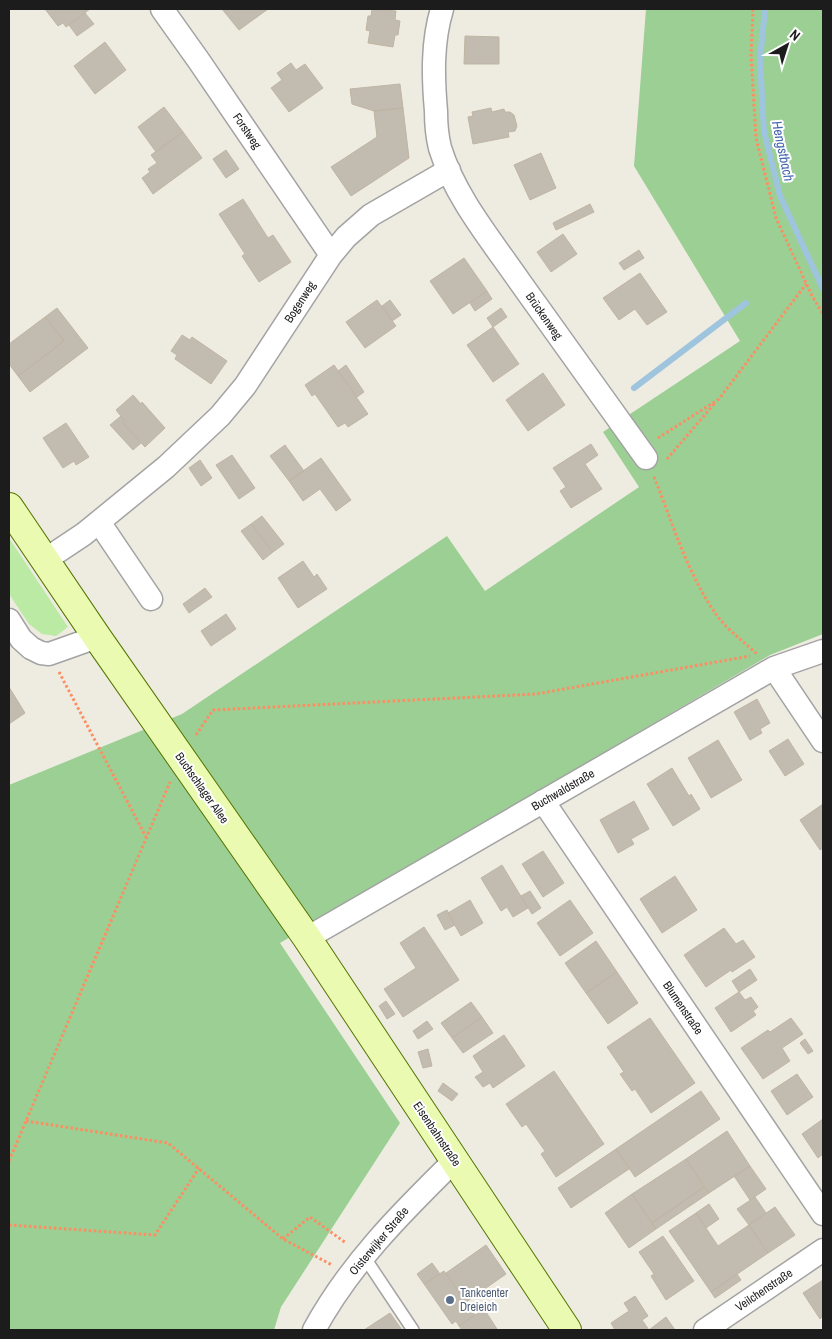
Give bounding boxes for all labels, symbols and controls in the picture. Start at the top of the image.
north arrow [762,20,812,70]
text: N [786,25,804,45]
street label: Forstweg [229,110,265,152]
water label: Hengstbach [768,119,798,183]
street label: Bogenweg [281,278,320,326]
street label: Brückenweg [522,289,566,343]
street label: Buchschlager Allee [171,749,233,827]
street label: Buchwaldstraße [528,765,598,815]
street label: Blumenstraße [659,978,707,1038]
street label: Eisenbahnstraße [409,1098,465,1170]
street label: Oisterwijker Straße [346,1203,412,1279]
street label: Veilchenstraße [732,1265,796,1315]
place label: Tankcenter Dreieich [460,1285,509,1315]
marker: Tankcenter Dreieich [444,1294,456,1306]

